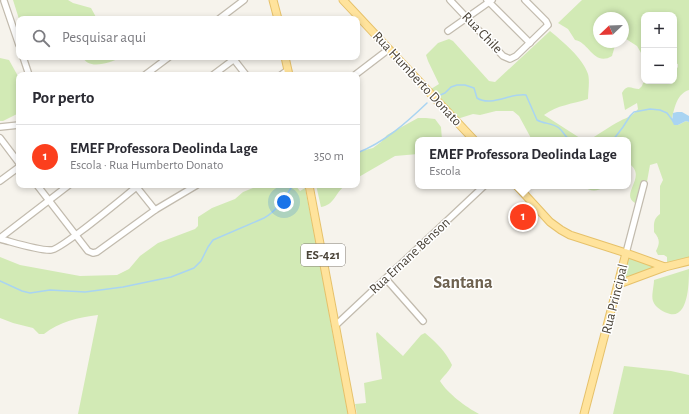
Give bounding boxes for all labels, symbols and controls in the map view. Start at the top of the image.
street label: Rua Chile [459,10,505,56]
north arrow [593,12,629,48]
map controls [641,12,677,84]
button: + [641,12,677,48]
search box [16,16,360,60]
icon: search [30,27,52,49]
street label: Rua Humberto Donato [370,29,464,129]
text: Pesquisar aqui [62,30,146,45]
button: − [641,48,677,84]
text: Por perto [32,89,95,106]
popup [415,137,631,189]
text: EMEF Professora Deolinda Lage [70,141,258,156]
text: EMEF Professora Deolinda Lage [429,147,617,162]
text: 1 [43,150,47,163]
text: 350 m [314,150,344,163]
text: Escola · Rua Humberto Donato [70,159,223,172]
text: Escola [429,165,461,178]
your location [274,192,294,212]
pin: 1 [510,202,536,232]
street label: Rua Ernane Benson [367,215,453,297]
road number: ES-421 [301,244,345,266]
street label: Rua Principal [600,263,630,335]
district label: Santana [433,274,493,292]

